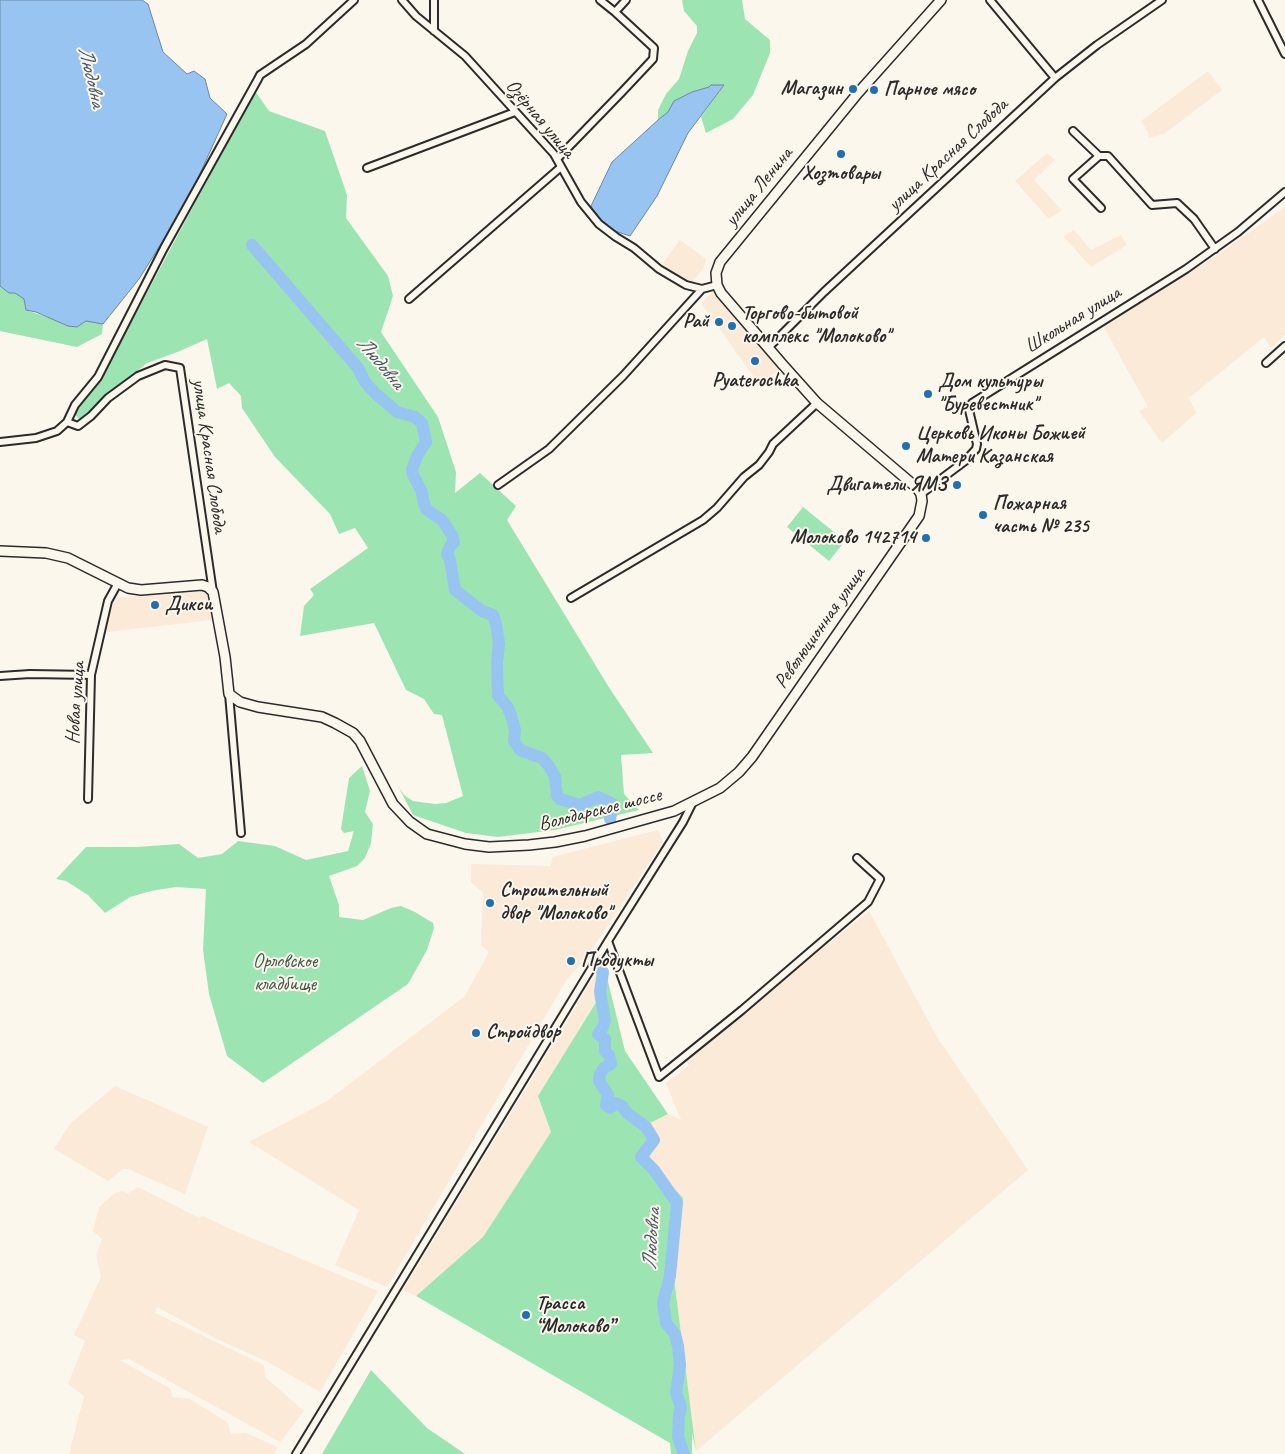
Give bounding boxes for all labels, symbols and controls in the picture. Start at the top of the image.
water label: Людовна [72,44,110,110]
street label: Озёрная улица [500,75,580,163]
place label: Магазин [781,77,843,101]
place label: Парное мясо [884,78,975,102]
marker: Магазин [847,83,859,95]
marker: Парное мясо [868,84,880,96]
street label: улица Красная Слобода [883,93,1013,217]
street label: улица Ленина [720,143,798,231]
marker: Хозтовары [835,148,847,160]
place label: Хозтовары [802,162,880,186]
street label: Школьная улица [1021,281,1125,359]
place label: Торгово-бытовой комплекс "Молоково" [742,302,890,349]
place label: Рай [683,310,709,334]
marker: Рай [713,316,725,328]
marker: Торгово-бытовой комплекс "Молоково" [726,320,738,332]
water label: Людовна [351,331,409,395]
marker: Pyaterochka [749,355,761,367]
place label: Pyaterochka [712,369,798,393]
place label: Дом культуры "Буревестник" [938,370,1042,417]
street label: улица Красная Слобода [186,377,232,535]
marker: Дом культуры "Буревестник" [922,388,934,400]
place label: Церковь Иконы Божией Матери Казанская [916,422,1085,469]
marker: Церковь Иконы Божией Матери Казанская [900,440,912,452]
place label: Двигатели ЯМЗ [826,473,947,497]
marker: Двигатели ЯМЗ [951,479,963,491]
place label: Пожарная часть № 235 [993,492,1089,539]
marker: Пожарная часть № 235 [977,509,989,521]
place label: Молоково 142714 [790,526,916,550]
marker: Молоково 142714 [920,532,932,544]
street label: Революционная улица [769,563,871,693]
place label: Дикси [165,593,212,617]
marker: Дикси [149,599,161,611]
street label: Новая улица [61,661,91,745]
street label: Володарское шоссе [536,783,664,837]
place label: Строительный двор "Молоково" [500,879,611,926]
marker: Строительный двор "Молоково" [484,897,496,909]
place label: Продукты [581,949,653,973]
park label: Орловское кладбище [253,950,317,997]
marker: Продукты [565,955,577,967]
place label: Стройдвор [486,1021,560,1045]
marker: Стройдвор [470,1027,482,1039]
water label: Людовна [637,1207,667,1271]
place label: Трасса “Молоково” [536,1292,614,1339]
marker: Трасса “Молоково” [520,1309,532,1321]

